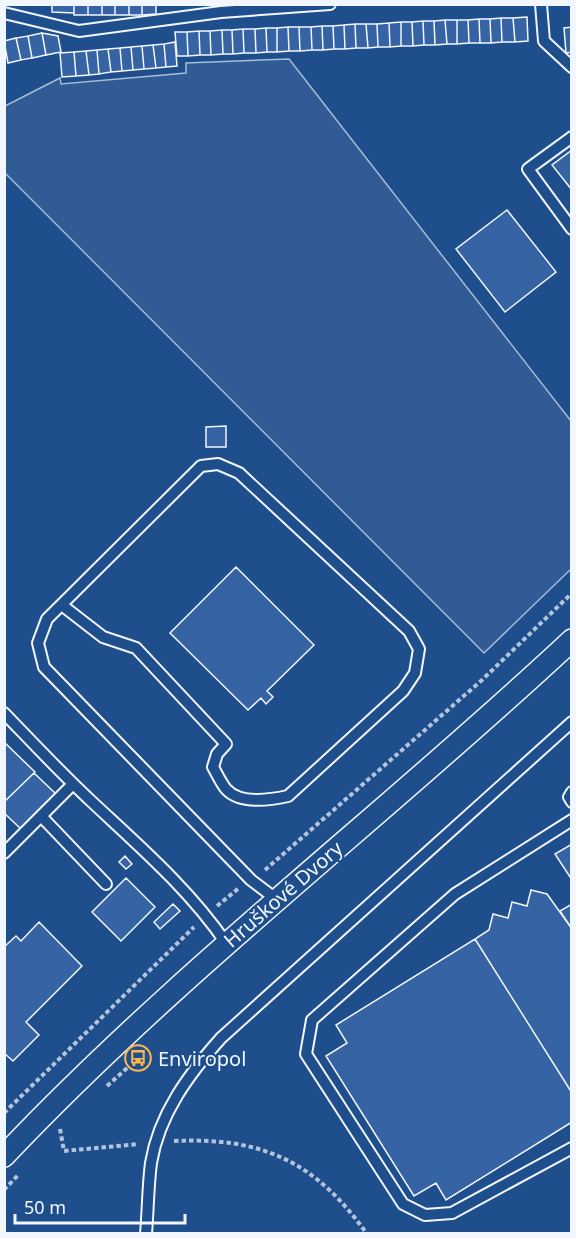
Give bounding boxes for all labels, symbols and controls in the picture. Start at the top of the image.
street label: Hruškové Dvory [218,834,349,953]
bus stop icon: Enviropol [123,1043,153,1073]
place label: Enviropol [158,1045,246,1072]
scale bar [15,1187,184,1225]
text: 50 m [24,1195,66,1219]

